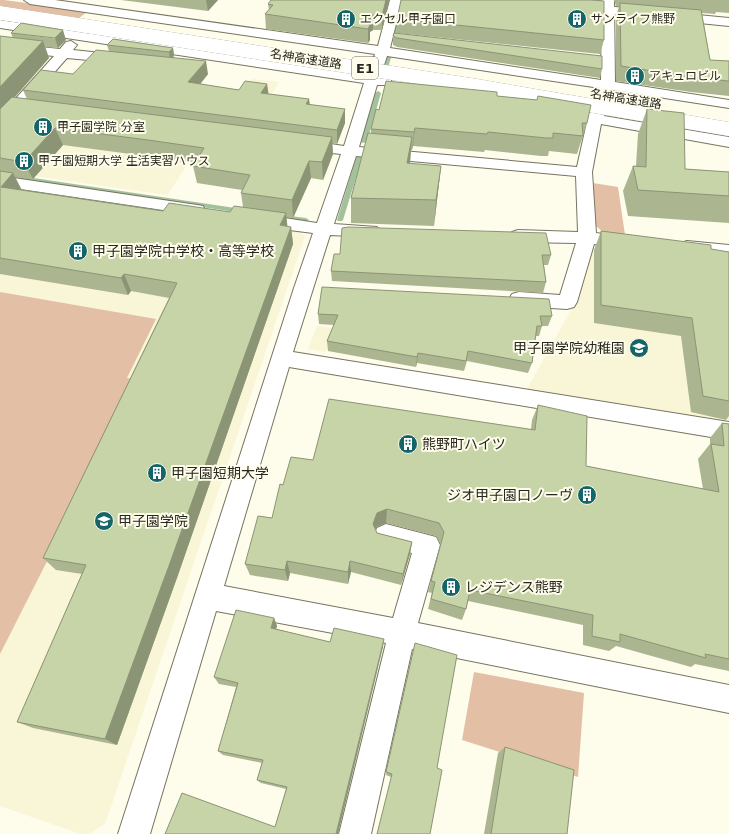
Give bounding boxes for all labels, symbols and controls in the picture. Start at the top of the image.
building icon: エクセル甲子園口 [335,8,357,30]
building icon: サンライフ熊野 [566,8,588,30]
place label: エクセル甲子園口 [360,12,456,26]
place label: サンライフ熊野 [591,12,675,26]
street label: 名神高速道路 [269,46,343,72]
road number: E1 [352,57,378,79]
building icon: アキュロビル [624,65,646,87]
place label: アキュロビル [649,69,721,83]
street label: 名神高速道路 [589,86,663,112]
building icon: 甲子園学院 分室 [32,116,54,138]
place label: 甲子園学院 分室 [57,120,145,134]
building icon: 甲子園短期大学 生活実習ハウス [13,150,35,172]
place label: 甲子園短期大学 生活実習ハウス [38,154,210,168]
building icon: 甲子園学院中学校・高等学校 [67,240,89,262]
place label: 甲子園学院中学校・高等学校 [92,243,274,259]
school or university icon: 甲子園学院幼稚園 [628,337,650,359]
place label: 甲子園学院幼稚園 [513,340,625,356]
building icon: 熊野町ハイツ [397,433,419,455]
place label: 熊野町ハイツ [422,436,506,452]
building icon: 甲子園短期大学 [146,462,168,484]
place label: 甲子園短期大学 [171,465,269,481]
building icon: ジオ甲子園口ノーヴ [576,484,598,506]
place label: ジオ甲子園口ノーヴ [447,487,573,503]
school or university icon: 甲子園学院 [93,510,115,532]
place label: 甲子園学院 [118,513,188,529]
building icon: レジデンス熊野 [440,576,462,598]
place label: レジデンス熊野 [465,579,563,595]

